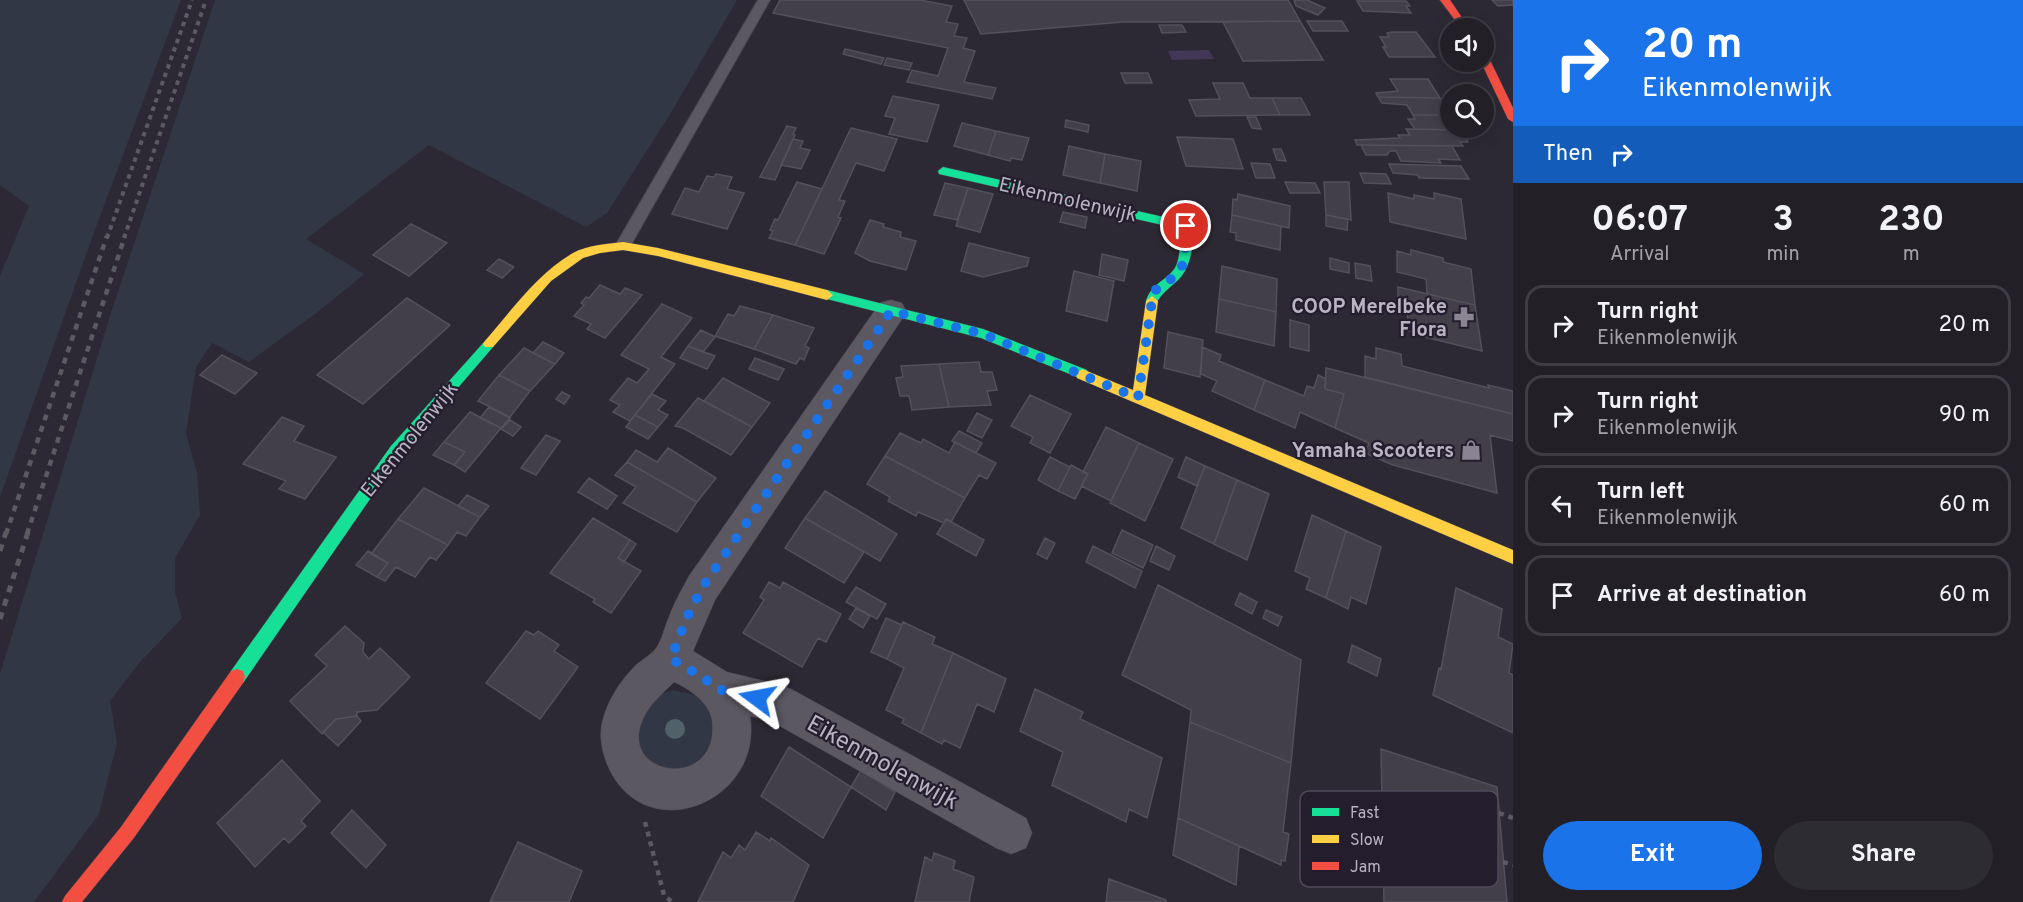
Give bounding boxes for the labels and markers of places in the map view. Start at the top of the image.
pin [1160,200,1211,251]
place label: COOP Merelbeke Flora [1291,295,1447,344]
pharmacy icon: COOP Merelbeke Flora [1452,305,1476,329]
shop icon: Yamaha Scooters [1459,438,1483,462]
place label: Yamaha Scooters [1292,439,1454,465]

